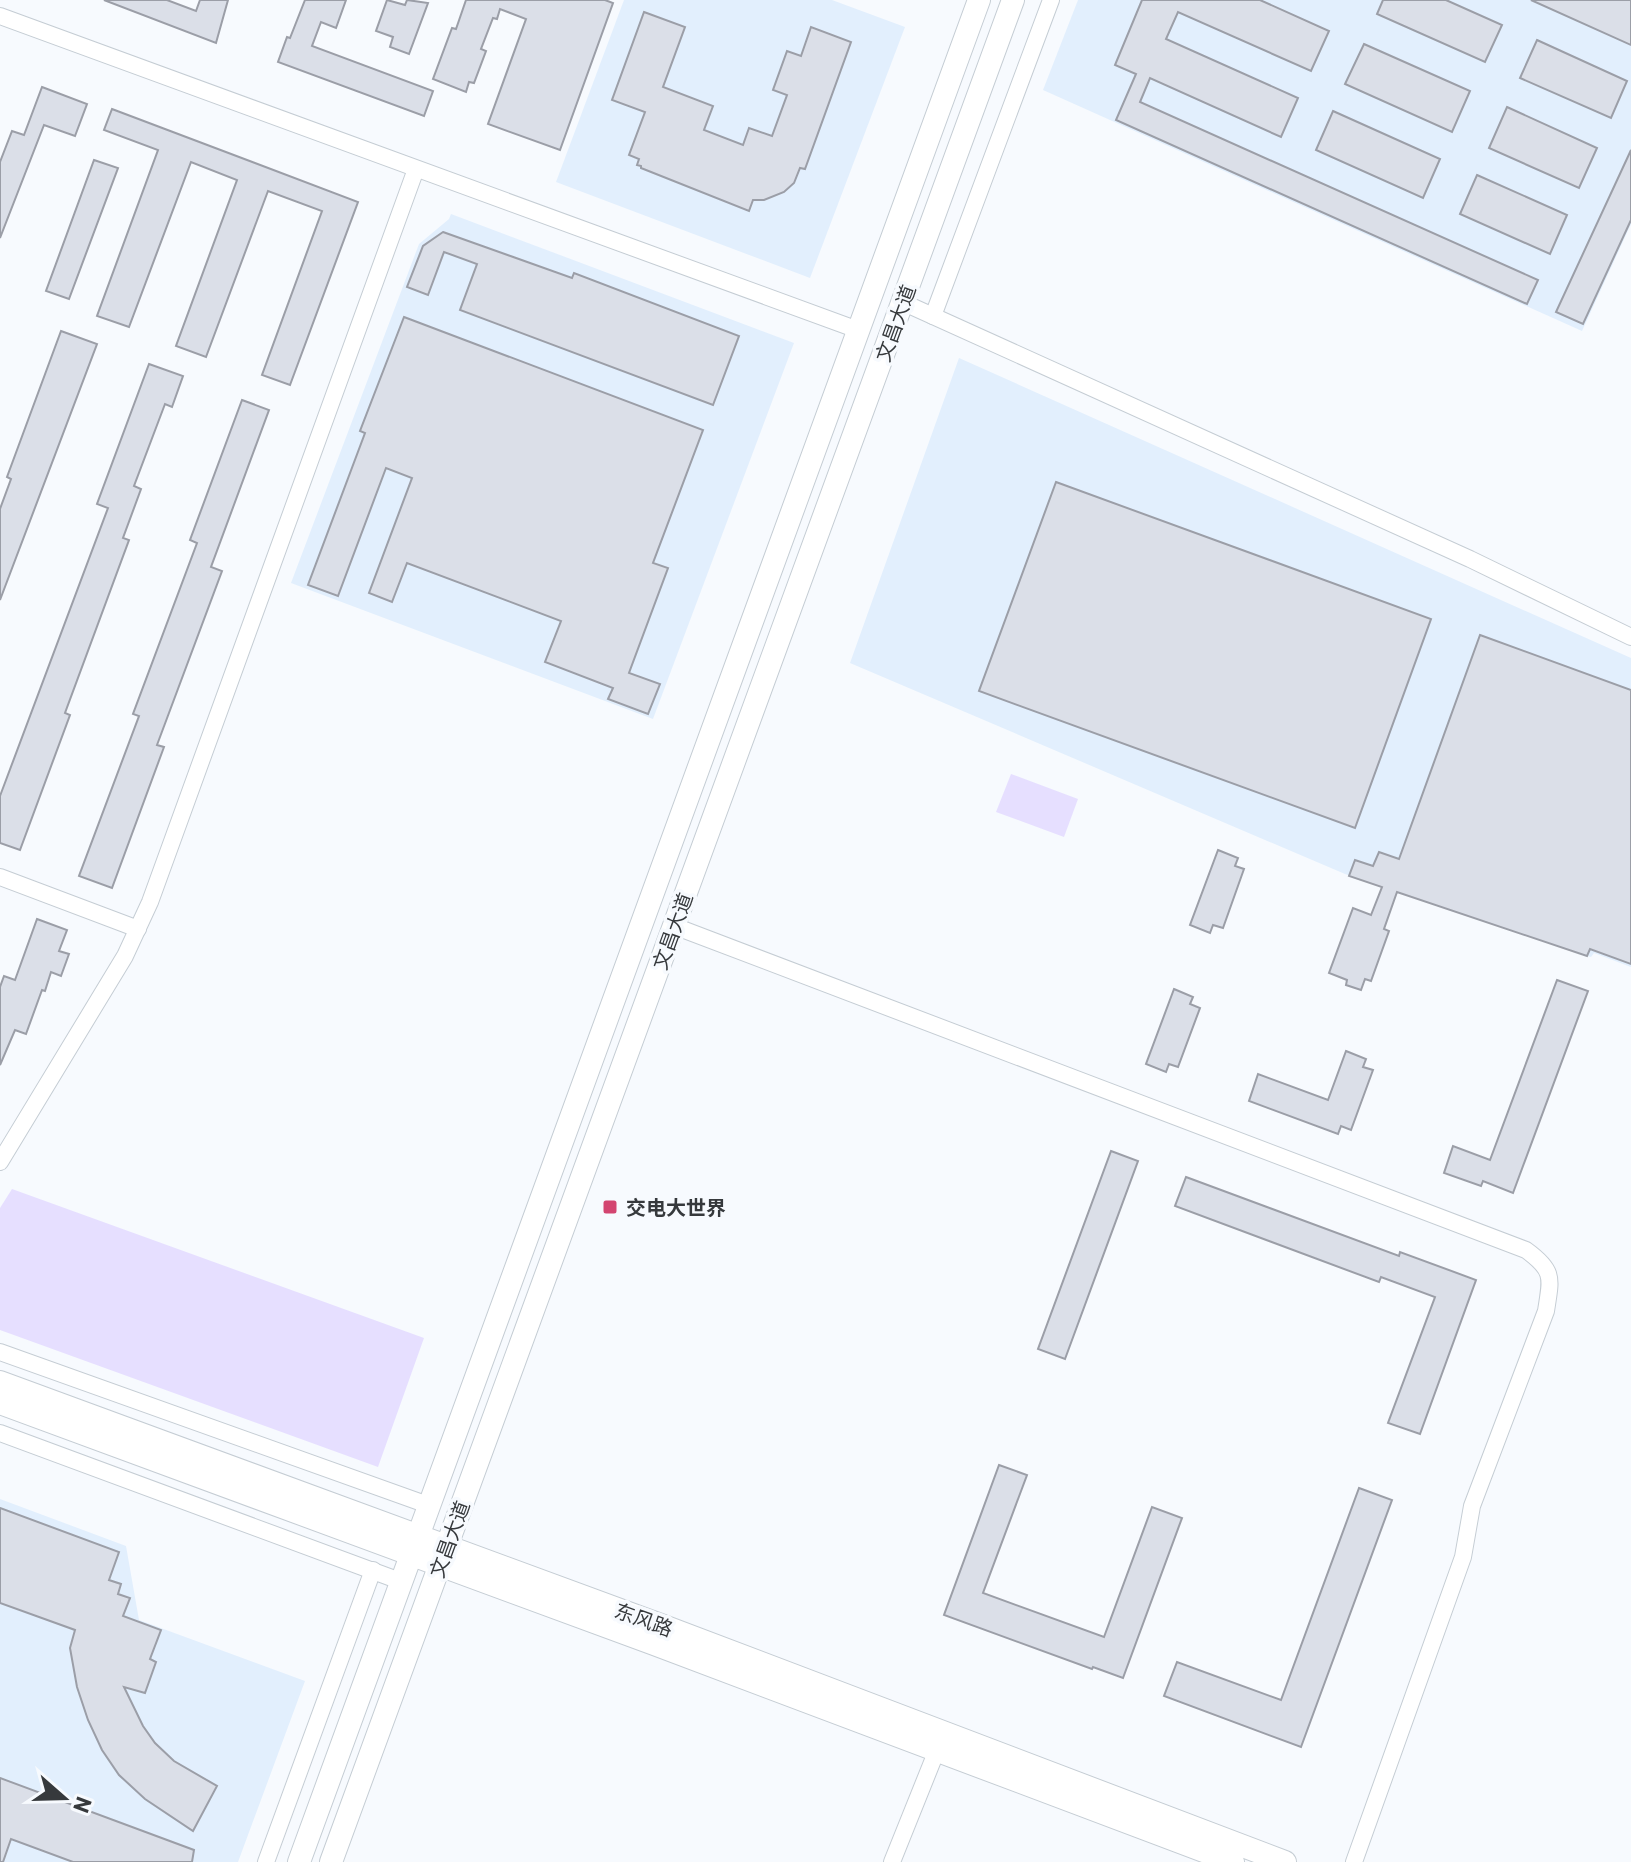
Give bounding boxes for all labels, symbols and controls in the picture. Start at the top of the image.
street label: 文昌大道 [870,281,920,365]
street label: 文昌大道 [647,889,697,973]
place label: 交电大世界 [626,1195,726,1219]
marker: 交电大世界 [601,1198,619,1216]
street label: 文昌大道 [424,1497,474,1581]
street label: 东风路 [612,1597,676,1641]
north arrow [24,1758,104,1838]
text: N [69,1794,98,1817]

